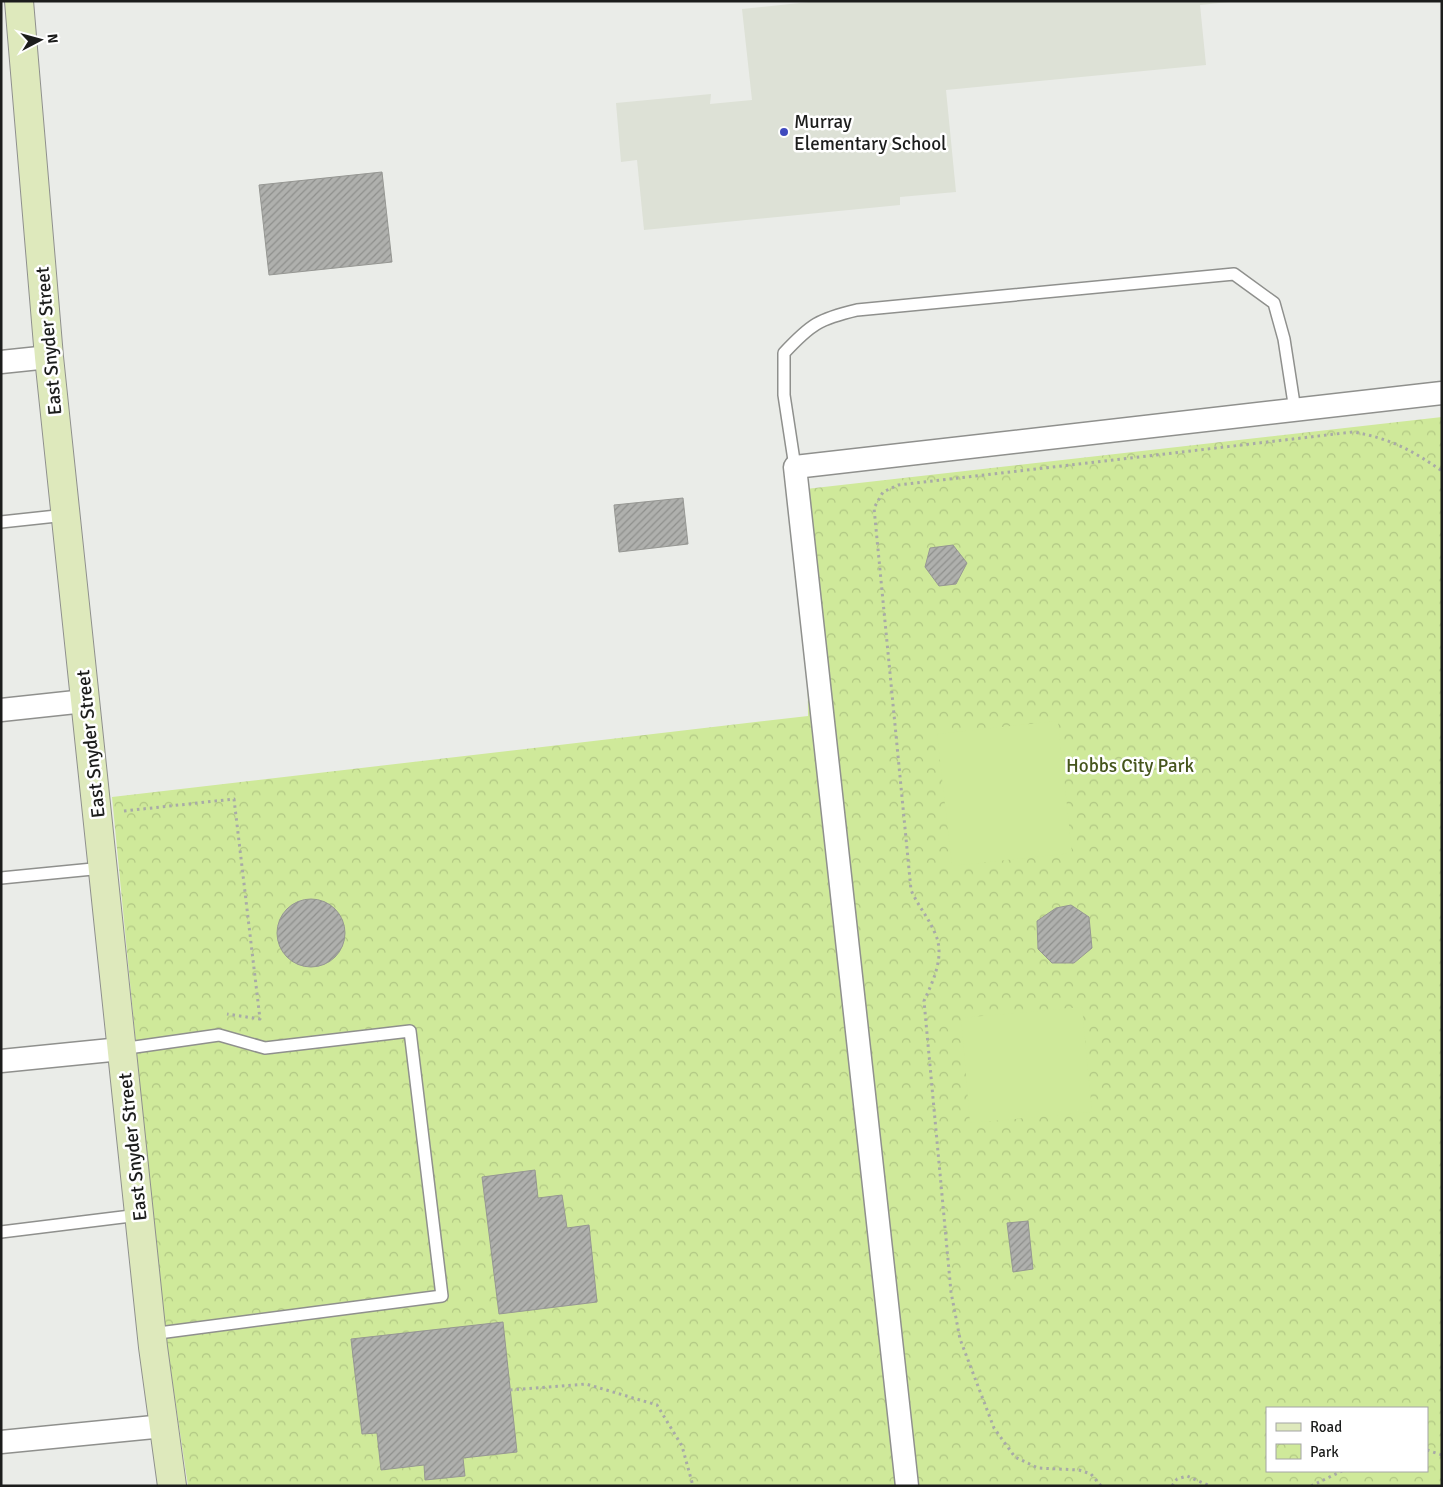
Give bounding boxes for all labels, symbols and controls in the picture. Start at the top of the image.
north arrow [15,15,65,65]
text: N [43,33,61,44]
place label: Murray Elementary School [794,110,947,156]
marker: Murray Elementary School [778,126,790,138]
street label: East Snyder Street [31,265,67,416]
street label: East Snyder Street [71,668,111,819]
park label: Hobbs City Park [1066,754,1195,778]
street label: East Snyder Street [113,1071,153,1222]
legend [1266,1407,1428,1472]
text: Road [1310,1418,1342,1436]
text: Park [1310,1443,1339,1461]

